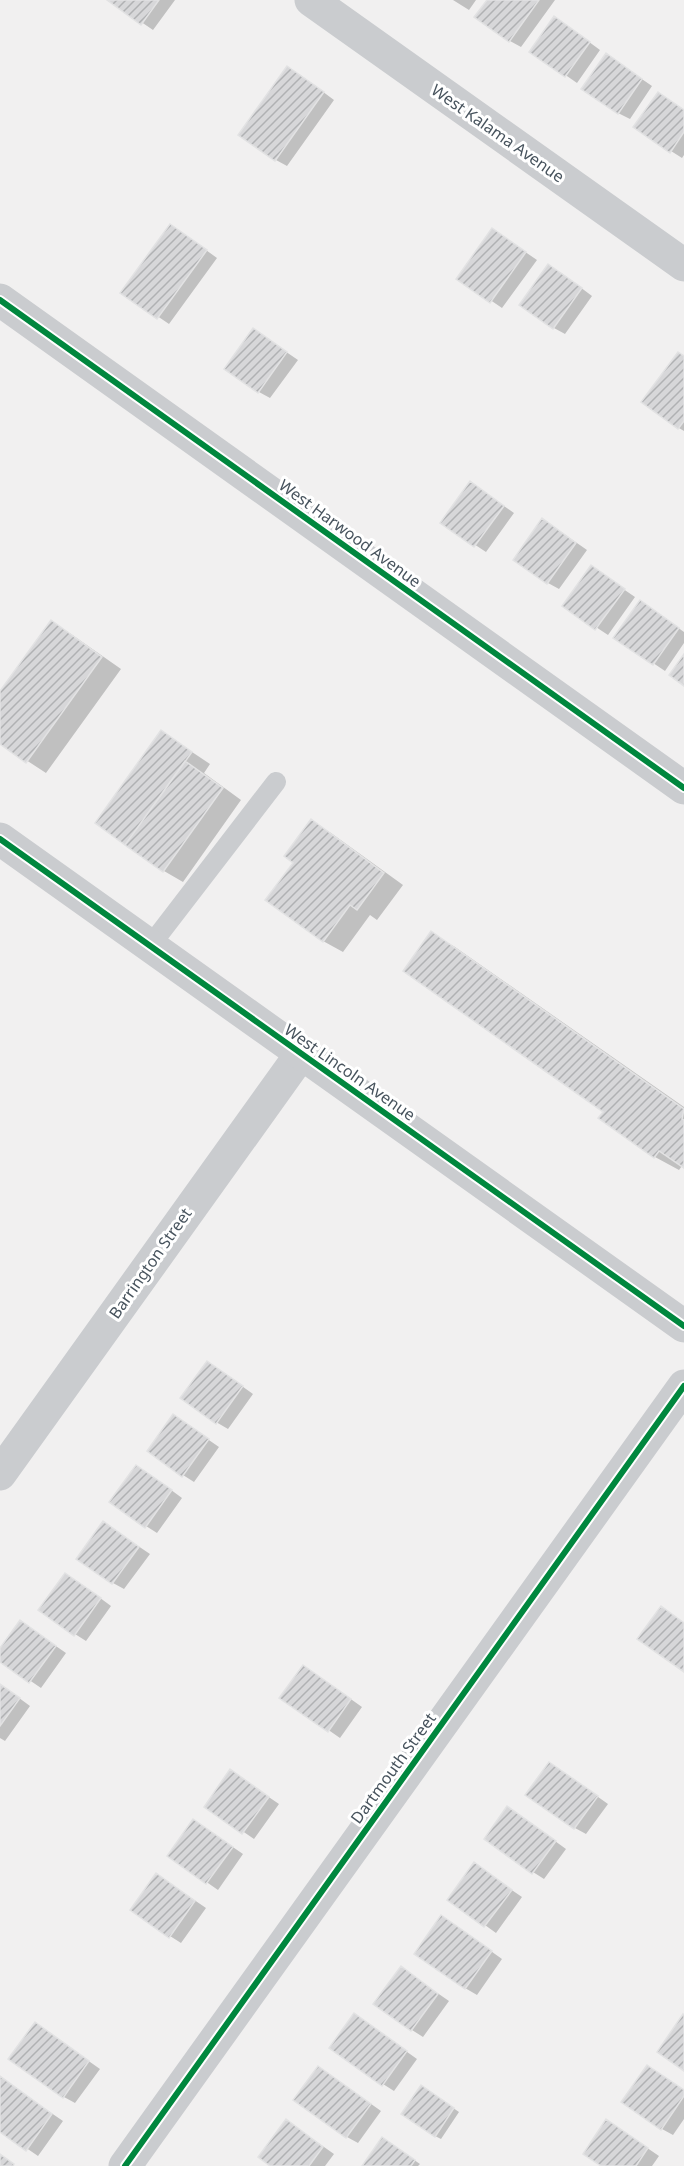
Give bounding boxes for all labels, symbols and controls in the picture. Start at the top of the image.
street label: West Kalama Avenue [427,79,569,187]
street label: West Harwood Avenue [274,474,426,592]
street label: West Lincoln Avenue [280,1018,420,1126]
street label: Barrington Street [104,1203,197,1323]
street label: Dartmouth Street [345,1708,441,1828]

